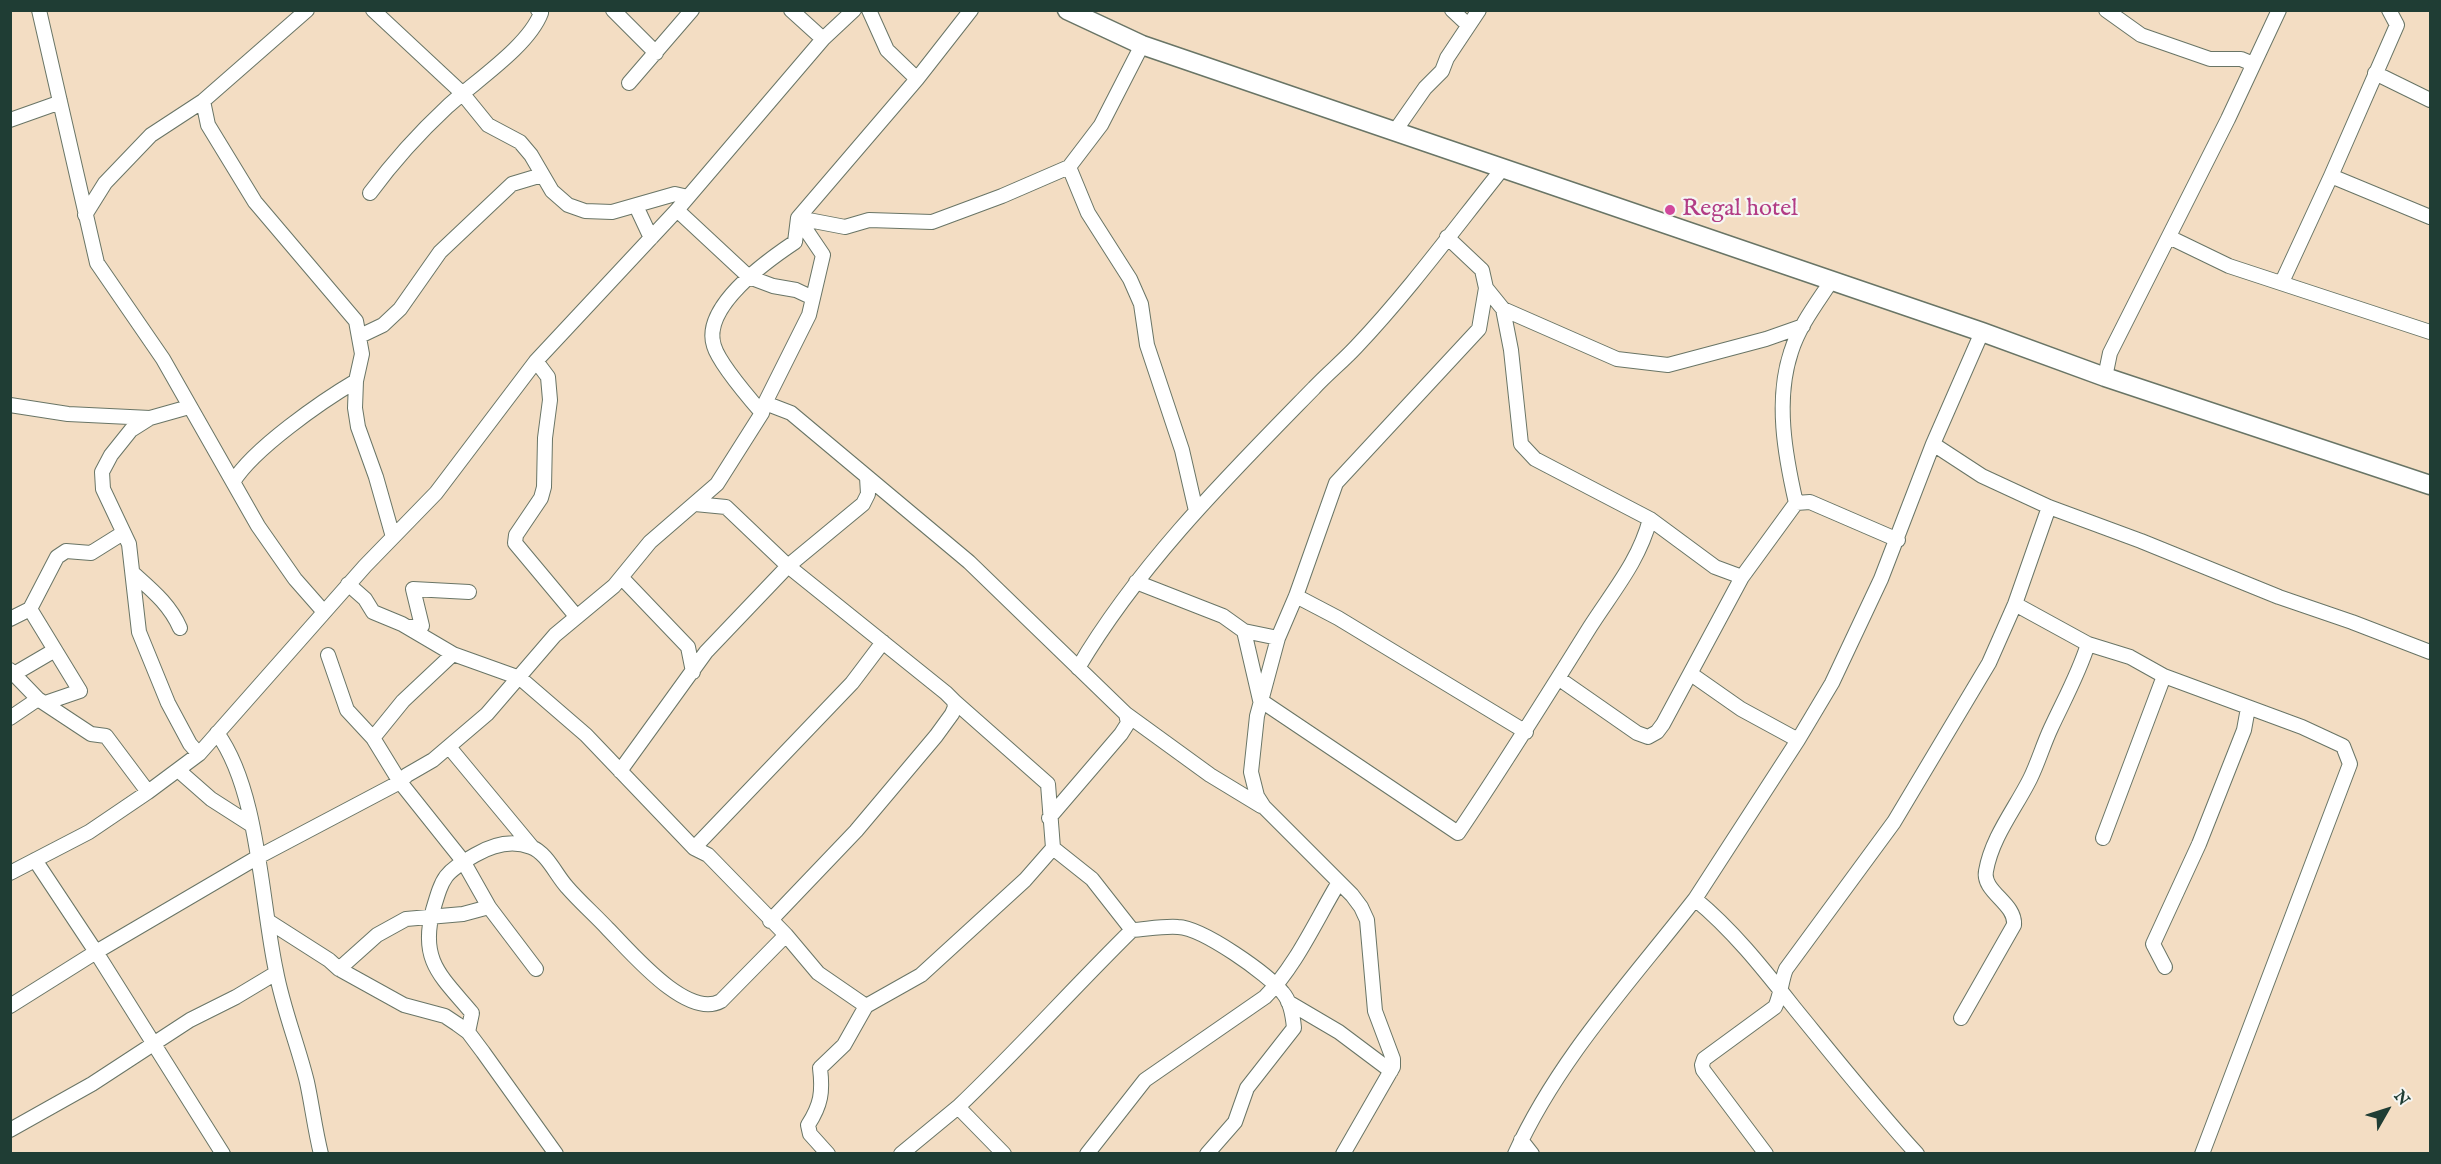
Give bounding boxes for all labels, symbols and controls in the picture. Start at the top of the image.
place label: Regal hotel [1682,196,1798,224]
marker: Regal hotel [1663,203,1677,217]
north arrow [2357,1080,2417,1140]
text: N [2389,1087,2413,1110]

